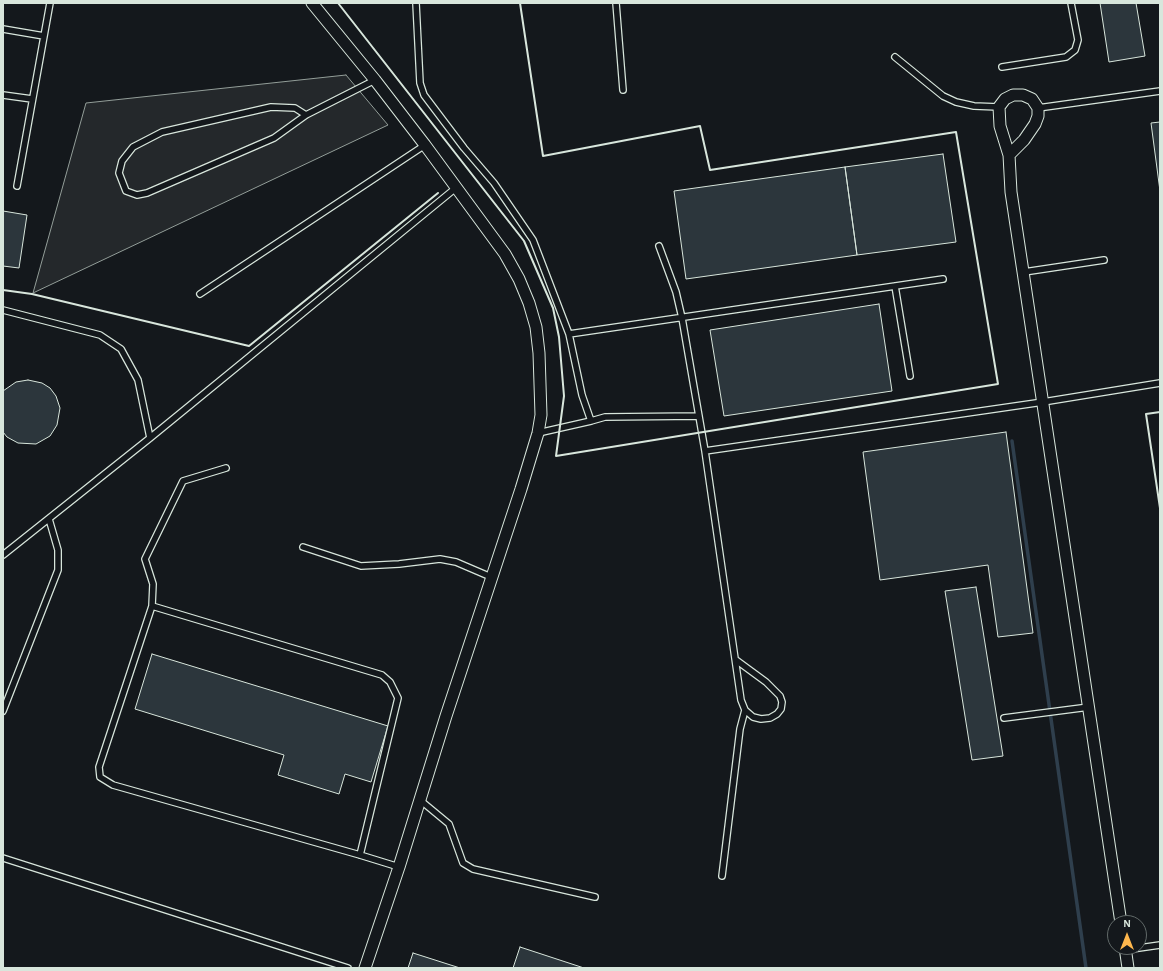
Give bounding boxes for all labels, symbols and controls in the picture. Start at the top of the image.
north arrow [1107,915,1147,955]
text: N [1123,918,1131,929]

